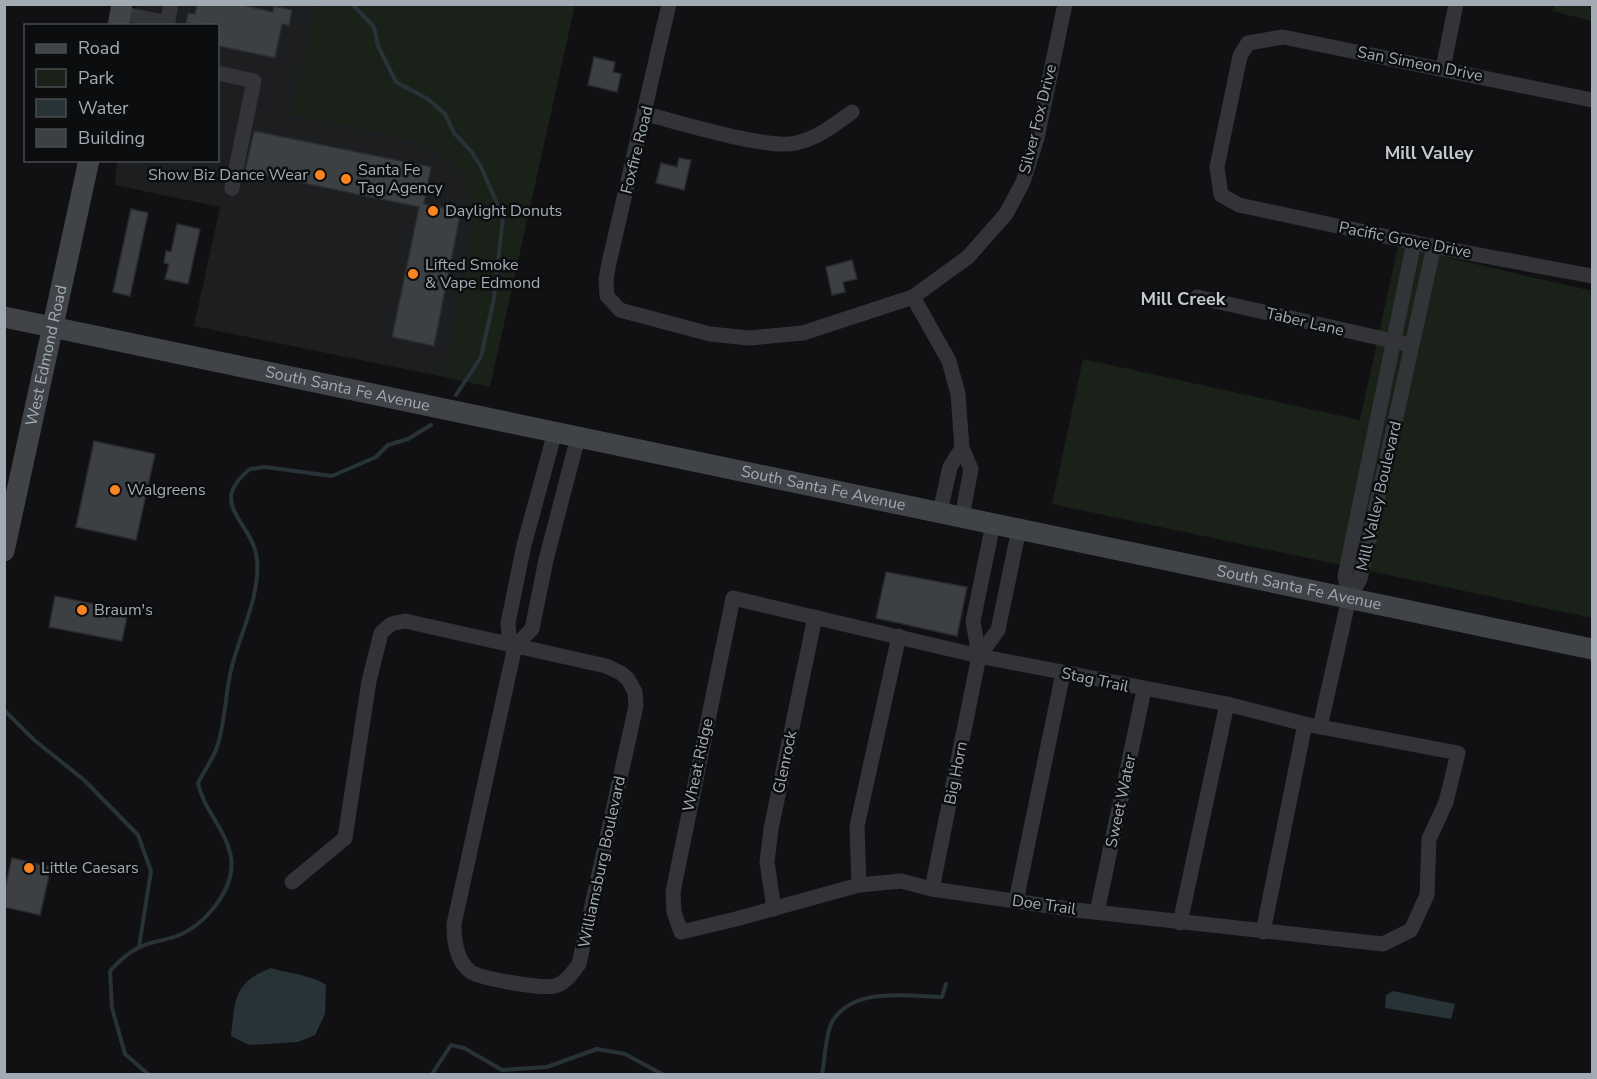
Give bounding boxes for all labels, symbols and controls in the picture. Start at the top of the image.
legend [24,24,219,162]
text: Road [78,36,120,60]
street label: San Simeon Drive [1355,41,1485,87]
street label: Silver Fox Drive [1014,62,1062,176]
text: Park [78,66,115,90]
text: Water [78,96,129,120]
street label: Foxfire Road [615,104,659,196]
text: Building [78,126,145,150]
district label: Mill Valley [1385,141,1474,165]
place label: Santa Fe Tag Agency [358,159,443,199]
place label: Show Biz Dance Wear [148,164,308,186]
marker: Show Biz Dance Wear [313,168,327,182]
marker: Santa Fe Tag Agency [339,172,353,186]
place label: Daylight Donuts [445,200,562,222]
marker: Daylight Donuts [426,204,440,218]
street label: Pacific Grove Drive [1337,216,1473,264]
place label: Lifted Smoke & Vape Edmond [425,254,540,294]
marker: Lifted Smoke & Vape Edmond [406,267,420,281]
street label: West Edmond Road [20,283,72,428]
district label: Mill Creek [1141,287,1226,311]
street label: Taber Lane [1264,302,1346,342]
street label: South Santa Fe Avenue [263,361,432,417]
street label: Mill Valley Boulevard [1351,419,1407,573]
street label: South Santa Fe Avenue [739,460,908,516]
place label: Walgreens [127,479,206,501]
marker: Walgreens [108,483,122,497]
street label: South Santa Fe Avenue [1215,560,1383,616]
place label: Braum's [94,599,153,621]
marker: Braum's [75,603,89,617]
street label: Stag Trail [1059,662,1131,698]
street label: Wheat Ridge [677,716,719,814]
street label: Glenrock [768,728,803,795]
street label: Big Horn [939,740,973,806]
street label: Sweet Water [1100,752,1142,850]
street label: Williamsburg Boulevard [573,774,631,950]
place label: Little Caesars [41,857,139,879]
marker: Little Caesars [22,861,36,875]
street label: Doe Trail [1011,890,1078,920]

